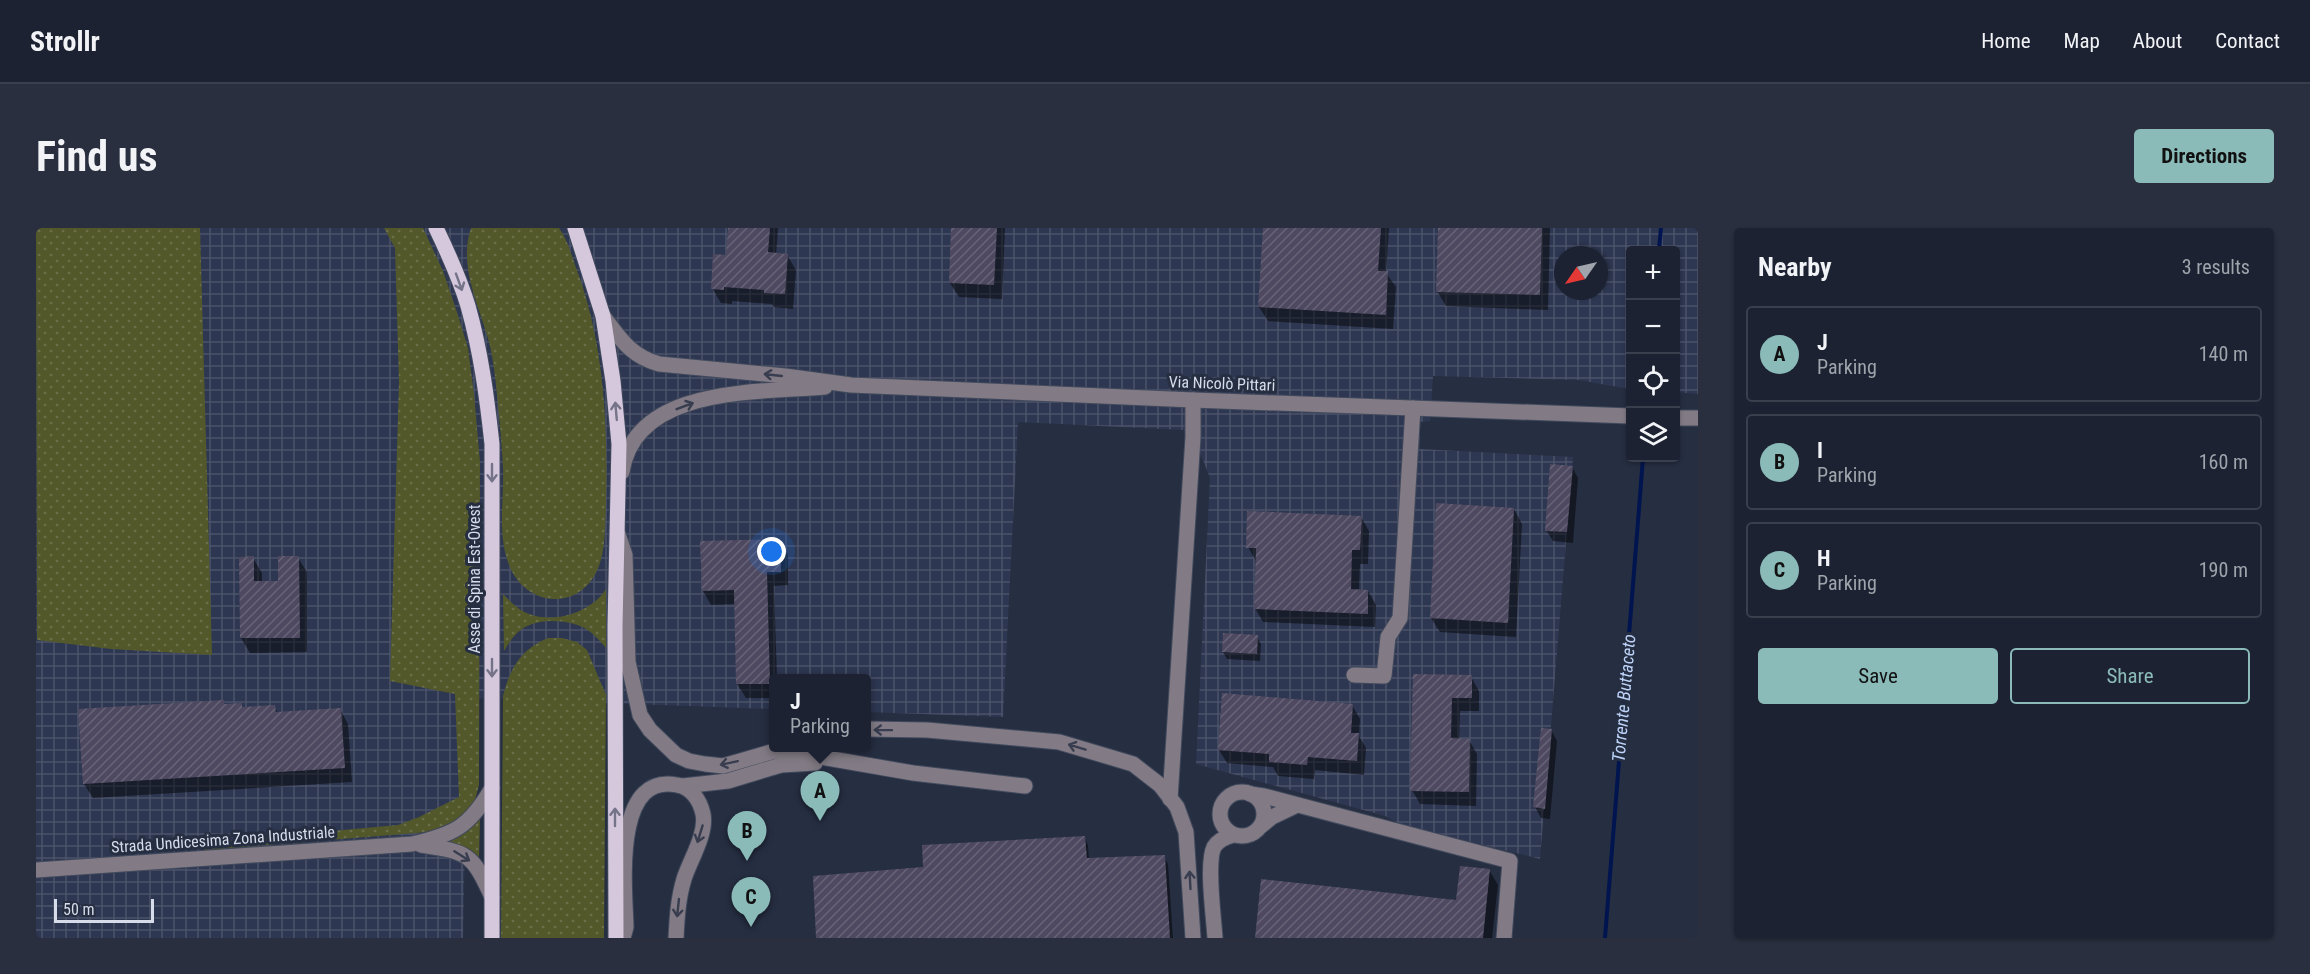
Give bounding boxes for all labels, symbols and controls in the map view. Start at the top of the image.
text: Strollr [30,25,100,58]
text: Home [1981,29,2031,53]
text: Map [2064,29,2100,53]
text: About [2133,29,2182,53]
text: Contact [2215,29,2280,53]
button: Directions [2134,129,2274,183]
text: Find us [36,132,157,181]
north arrow [1554,246,1608,300]
map controls [1626,246,1680,462]
button: + [1626,246,1680,300]
text: Nearby [1758,252,1832,282]
text: 3 results [2182,255,2250,279]
one-way arrow [454,272,465,291]
button: − [1626,300,1680,354]
text: J [1817,330,1828,355]
text: A [1774,342,1785,366]
text: 140 m [2199,342,2248,366]
button: locate [1626,354,1680,408]
text: Parking [1817,355,1877,379]
one-way arrow [763,369,783,380]
street label: Via Nicolò Pittari [1168,372,1276,395]
one-way arrow [675,400,694,411]
one-way arrow [610,401,621,421]
button: layers [1626,408,1680,462]
text: I [1817,438,1823,463]
text: B [1774,450,1785,474]
text: 160 m [2199,450,2248,474]
one-way arrow [486,463,498,483]
text: Parking [1817,463,1877,487]
street label: Asse di Spina Est-Ovest [465,504,484,654]
your location [757,537,786,566]
text: H [1817,546,1831,571]
text: C [1774,558,1785,582]
text: 190 m [2199,558,2248,582]
text: Parking [1817,571,1877,595]
water label: Torrente Buttaceto [1607,633,1640,763]
button: Save [1758,648,1998,704]
button: Share [2010,648,2250,704]
one-way arrow [486,658,498,678]
popup [769,674,871,752]
text: J [790,689,801,714]
text: Parking [790,714,850,738]
one-way arrow [874,724,894,735]
one-way arrow [1068,741,1087,752]
one-way arrow [720,758,739,770]
pin: A [800,772,840,821]
one-way arrow [609,807,621,827]
pin: B [728,812,766,861]
street label: Strada Undicesima Zona Industriale [111,822,336,857]
one-way arrow [694,824,705,843]
one-way arrow [454,849,471,862]
one-way arrow [1184,870,1195,890]
pin: C [732,878,770,927]
scale bar [54,896,154,924]
one-way arrow [673,898,684,917]
text: 50 m [63,900,95,919]

